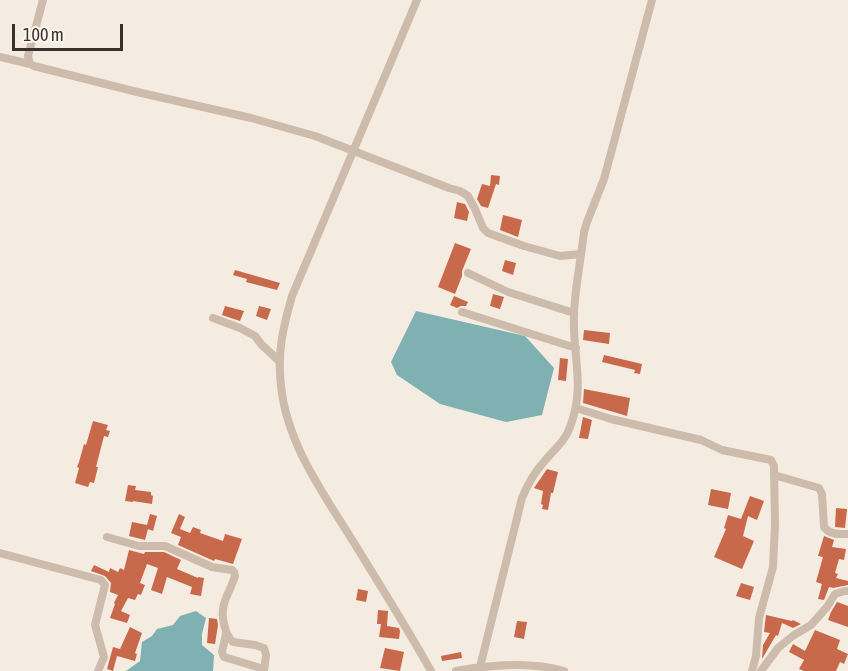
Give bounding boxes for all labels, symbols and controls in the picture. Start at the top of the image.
scale bar [15,12,126,50]
text: 100 m [23,24,64,45]

